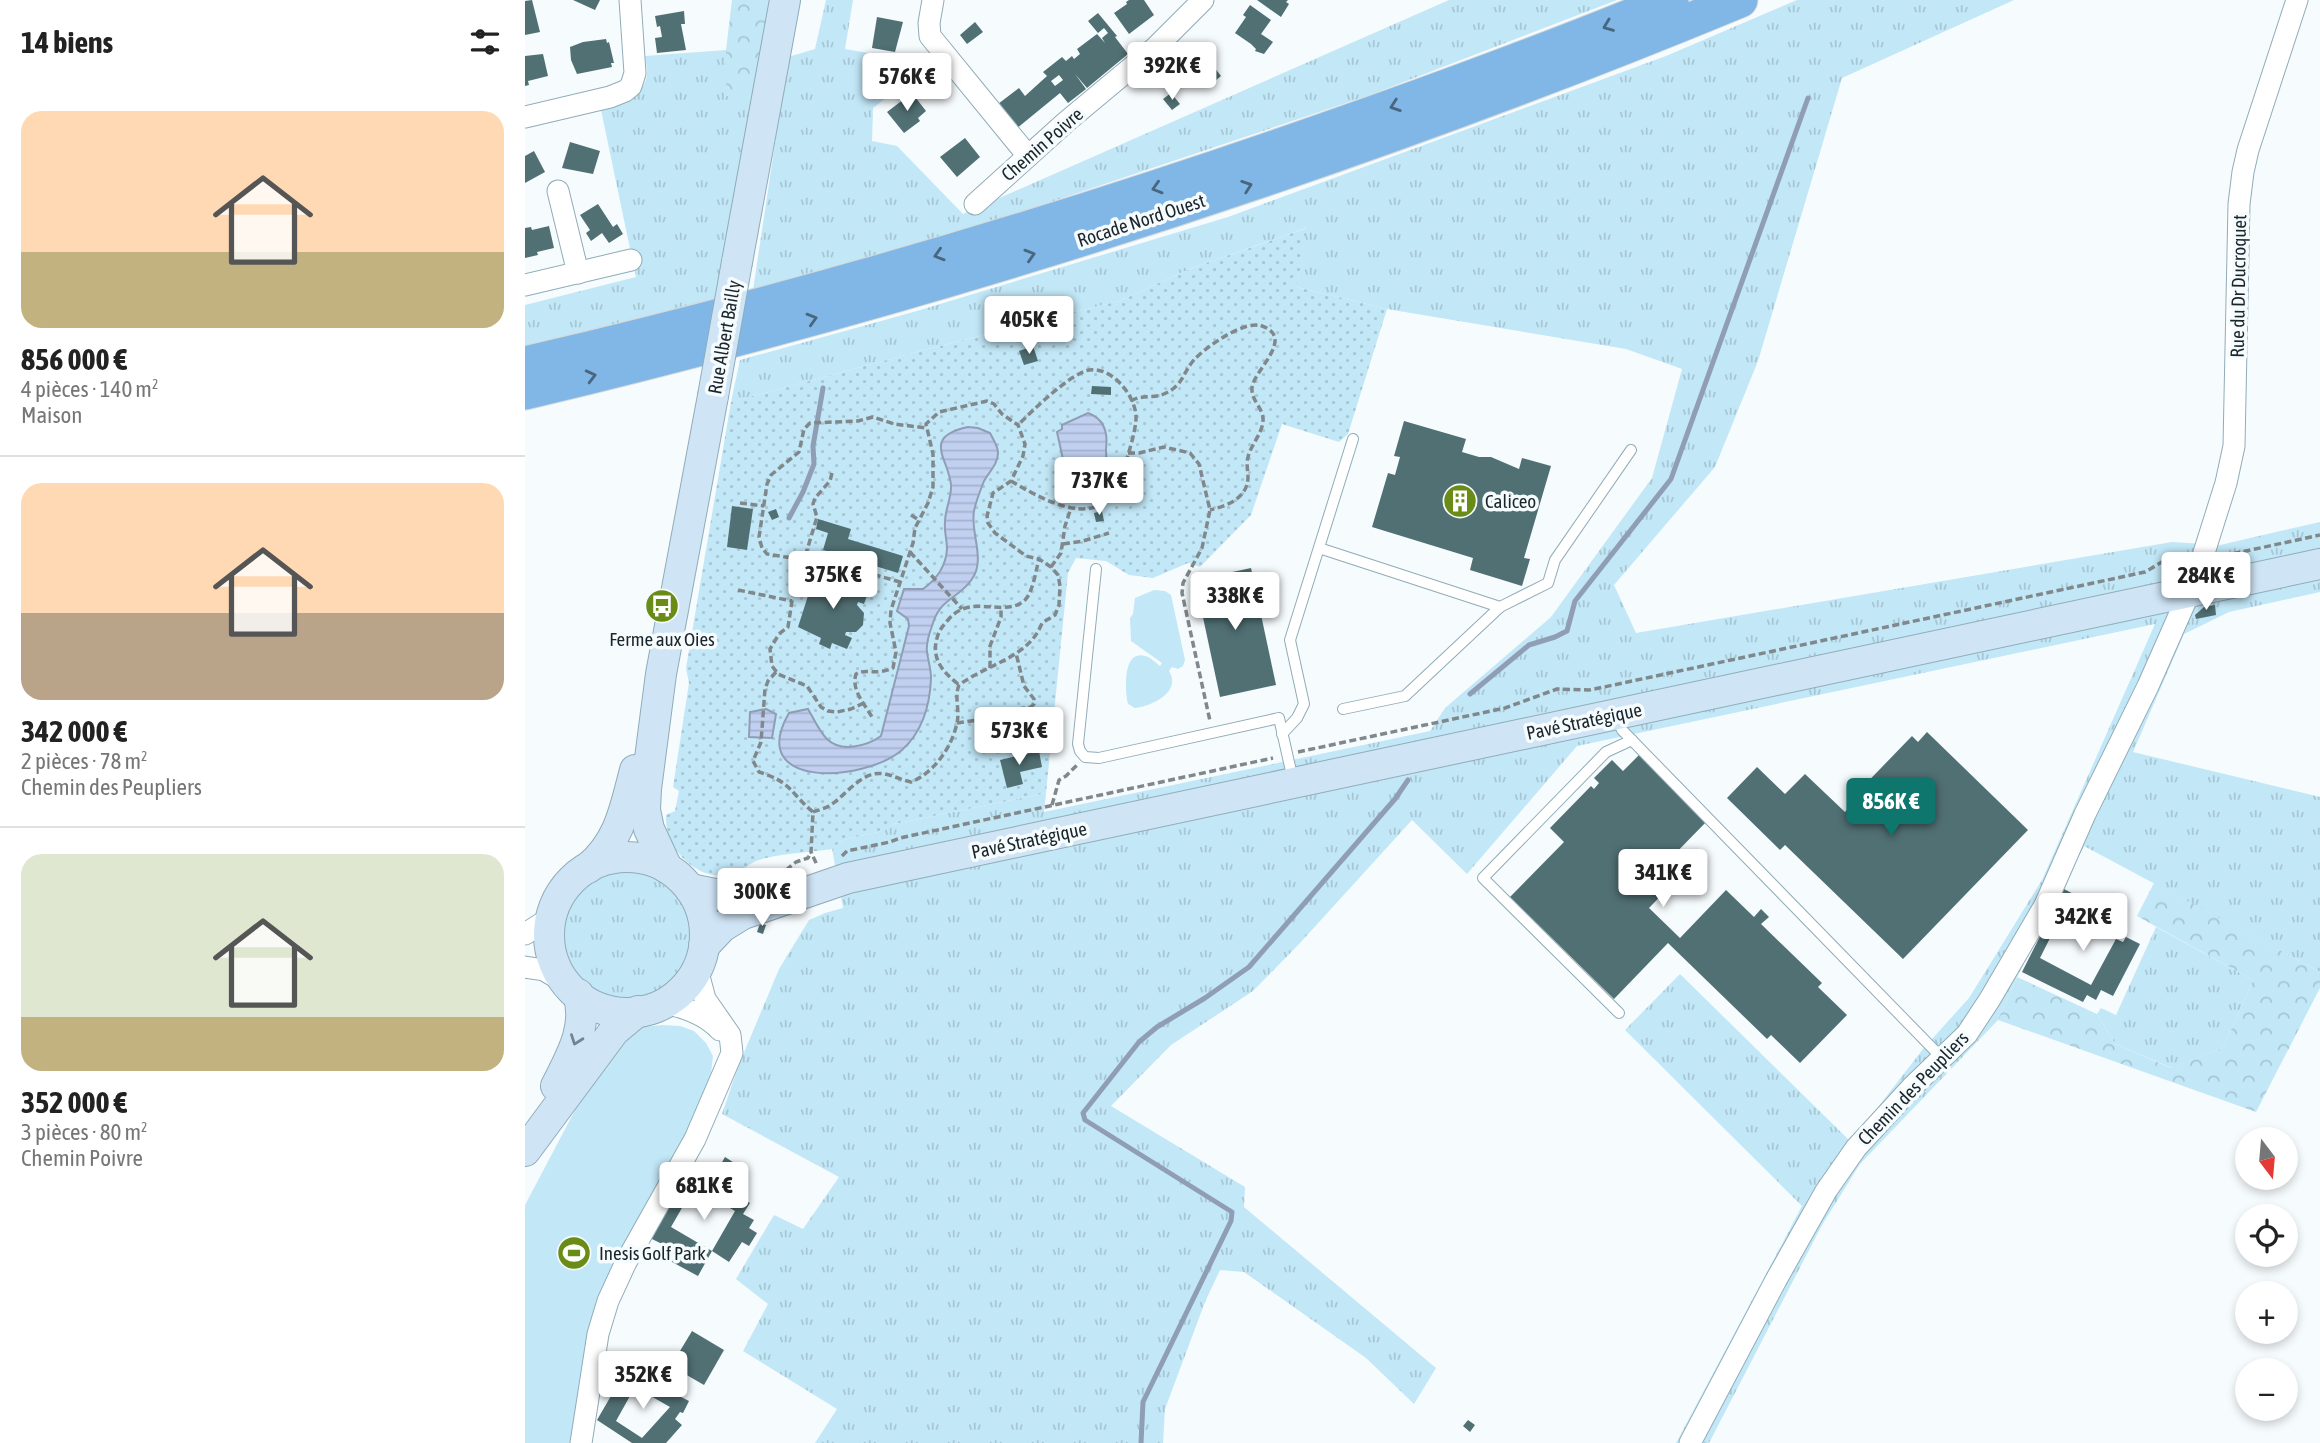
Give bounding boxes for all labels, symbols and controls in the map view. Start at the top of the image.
one-way arrow [1603,17,1615,31]
icon: filters [466,23,504,61]
text: 14 biens [21,25,113,59]
pin: 392K € [1115,42,1229,102]
text: 392K € [1143,52,1201,78]
pin: 576K € [850,54,964,113]
text: 576K € [878,63,936,89]
one-way arrow [1389,98,1402,112]
street label: Chemin Poivre [997,103,1087,185]
icon: home [200,157,326,283]
one-way arrow [1151,180,1164,194]
one-way arrow [1240,180,1252,194]
street label: Rocade Nord Ouest [1074,189,1208,251]
street label: Rue du Dr Ducroquet [2226,214,2250,358]
one-way arrow [934,246,946,261]
one-way arrow [1024,249,1036,264]
street label: Rue Albert Bailly [703,278,745,396]
pin: 405K € [972,296,1086,356]
text: 405K € [1000,306,1058,332]
one-way arrow [805,312,817,327]
text: 856 000 € [21,342,127,376]
one-way arrow [585,369,597,384]
text: 4 pièces · 140 m² [21,376,158,402]
text: Maison [21,402,82,428]
pin: 737K € [1042,458,1156,517]
text: 737K € [1070,467,1128,493]
building icon: Caliceo [1441,482,1479,520]
place label: Caliceo [1485,490,1536,512]
icon: home [200,529,326,655]
pin: 375K € [776,552,890,611]
pin: 284K € [2149,552,2263,612]
text: 375K € [804,561,862,587]
text: 284K € [2177,562,2235,588]
pin: 338K € [1178,572,1292,632]
text: 338K € [1206,582,1264,608]
bus stop icon: Ferme aux Oies [643,587,681,625]
place label: Ferme aux Oies [609,628,715,650]
street label: Pavé Stratégique [1524,698,1644,744]
pin: 573K € [962,708,1076,767]
text: 342 000 € [21,714,127,748]
text: 573K € [990,717,1048,743]
text: 2 pièces · 78 m² [21,748,148,774]
text: Chemin des Peupliers [21,774,202,800]
pin: 856K € [1834,778,1948,838]
text: 856K € [1862,788,1920,814]
street label: Pavé Stratégique [969,817,1089,863]
pin: 341K € [1606,850,1720,909]
text: 341K € [1634,859,1692,885]
pin: 300K € [705,869,819,928]
text: 300K € [733,878,791,904]
pin: 342K € [2026,894,2140,953]
icon: home [200,900,326,1026]
text: 342K € [2054,903,2112,929]
street label: Chemin des Peupliers [1853,1026,1973,1149]
one-way arrow [571,1033,585,1045]
text: 352 000 € [21,1085,127,1119]
text: 3 pièces · 80 m² [21,1119,148,1145]
north arrow [2235,1127,2298,1190]
map controls [2235,1127,2298,1421]
text: Chemin Poivre [21,1145,143,1171]
pin: 681K € [647,1162,761,1222]
text: 681K € [675,1172,733,1198]
button: locate [2235,1204,2298,1267]
sports icon: Inesis Golf Park [555,1234,593,1272]
place label: Inesis Golf Park [599,1242,706,1264]
button: + [2235,1281,2298,1344]
pin: 352K € [586,1352,700,1411]
button: − [2235,1358,2298,1421]
text: 352K € [614,1361,672,1387]

